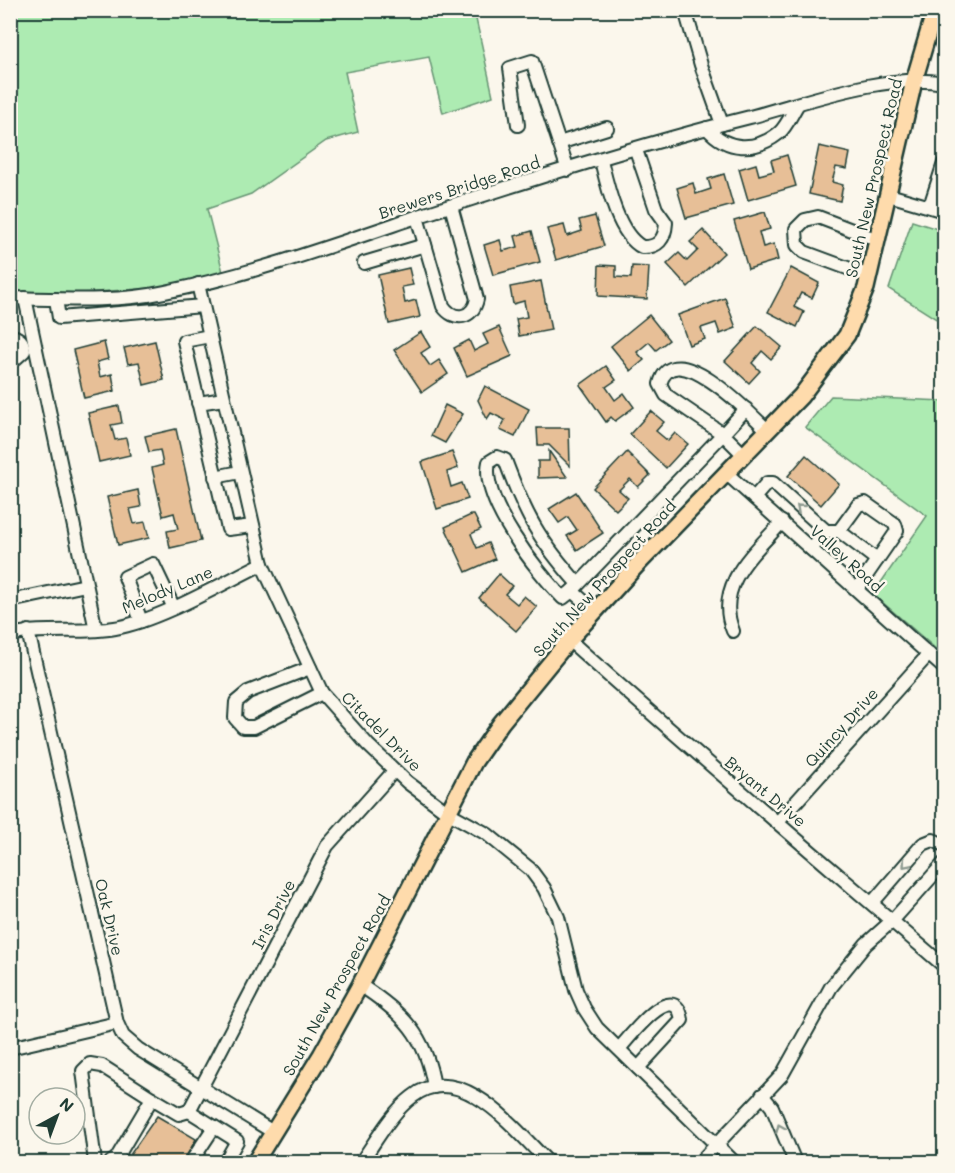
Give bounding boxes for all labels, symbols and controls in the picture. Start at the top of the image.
street label: South New Prospect Road [840,76,906,280]
street label: Brewers Bridge Road [376,151,542,223]
street label: South New Prospect Road [528,495,680,661]
one-way arrow [796,504,807,515]
street label: Valley Road [806,520,888,596]
street label: Melody Lane [118,560,216,618]
street label: Quincy Drive [800,683,882,771]
street label: Citadel Drive [338,687,426,775]
street label: Bryant Drive [721,751,811,831]
one-way arrow [902,857,913,868]
street label: Oak Drive [91,876,129,958]
street label: Iris Drive [247,876,299,952]
street label: South New Prospect Road [277,891,395,1079]
north arrow [27,1086,87,1146]
text: N [56,1092,79,1116]
one-way arrow [775,1123,787,1134]

